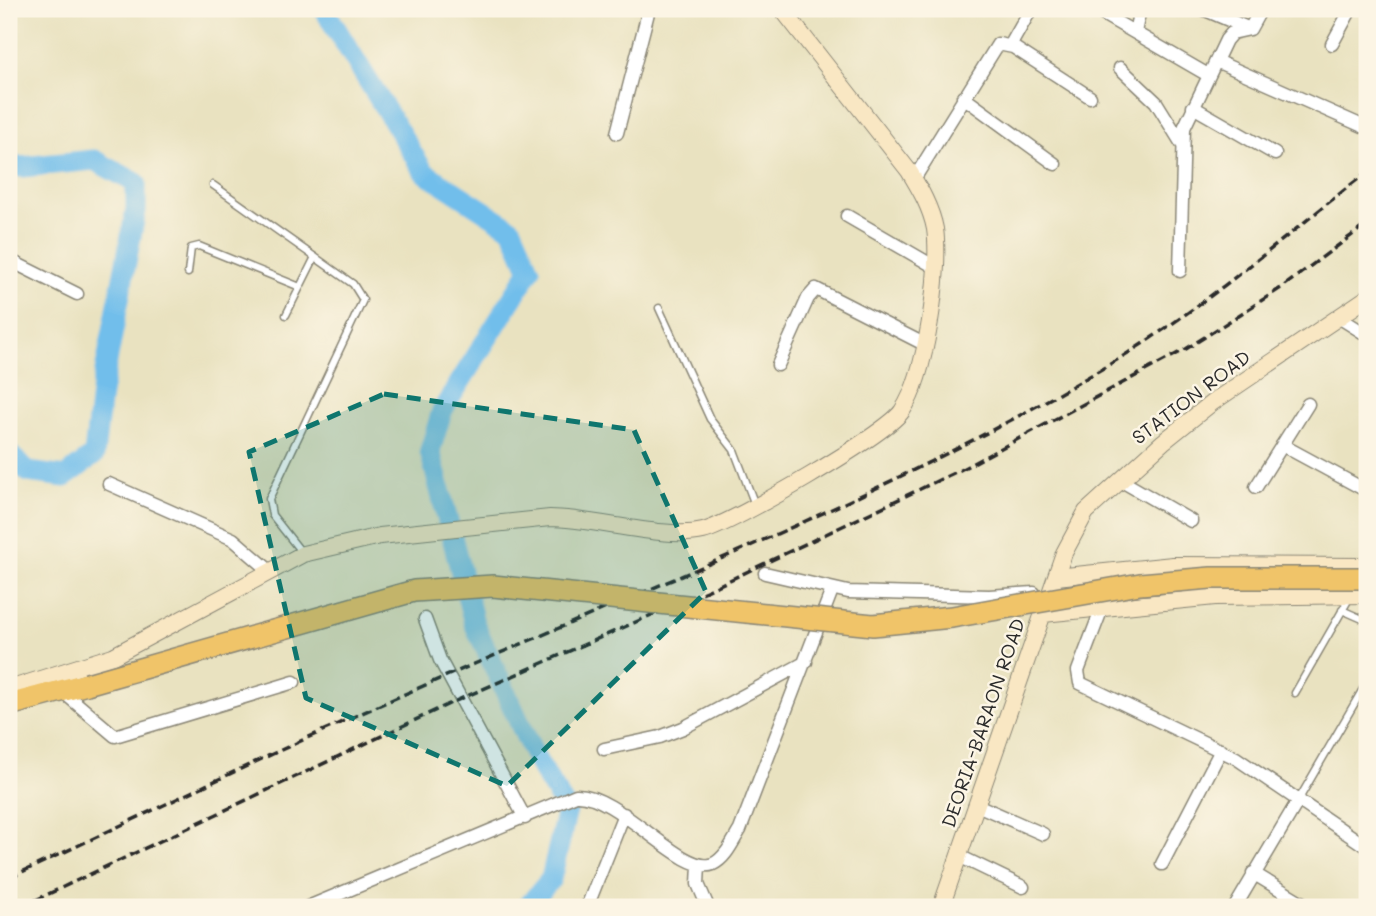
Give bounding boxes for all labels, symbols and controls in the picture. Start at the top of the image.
street label: STATION ROAD [1127,344,1255,449]
street label: DEORIA-BARAON ROAD [935,615,1030,831]

